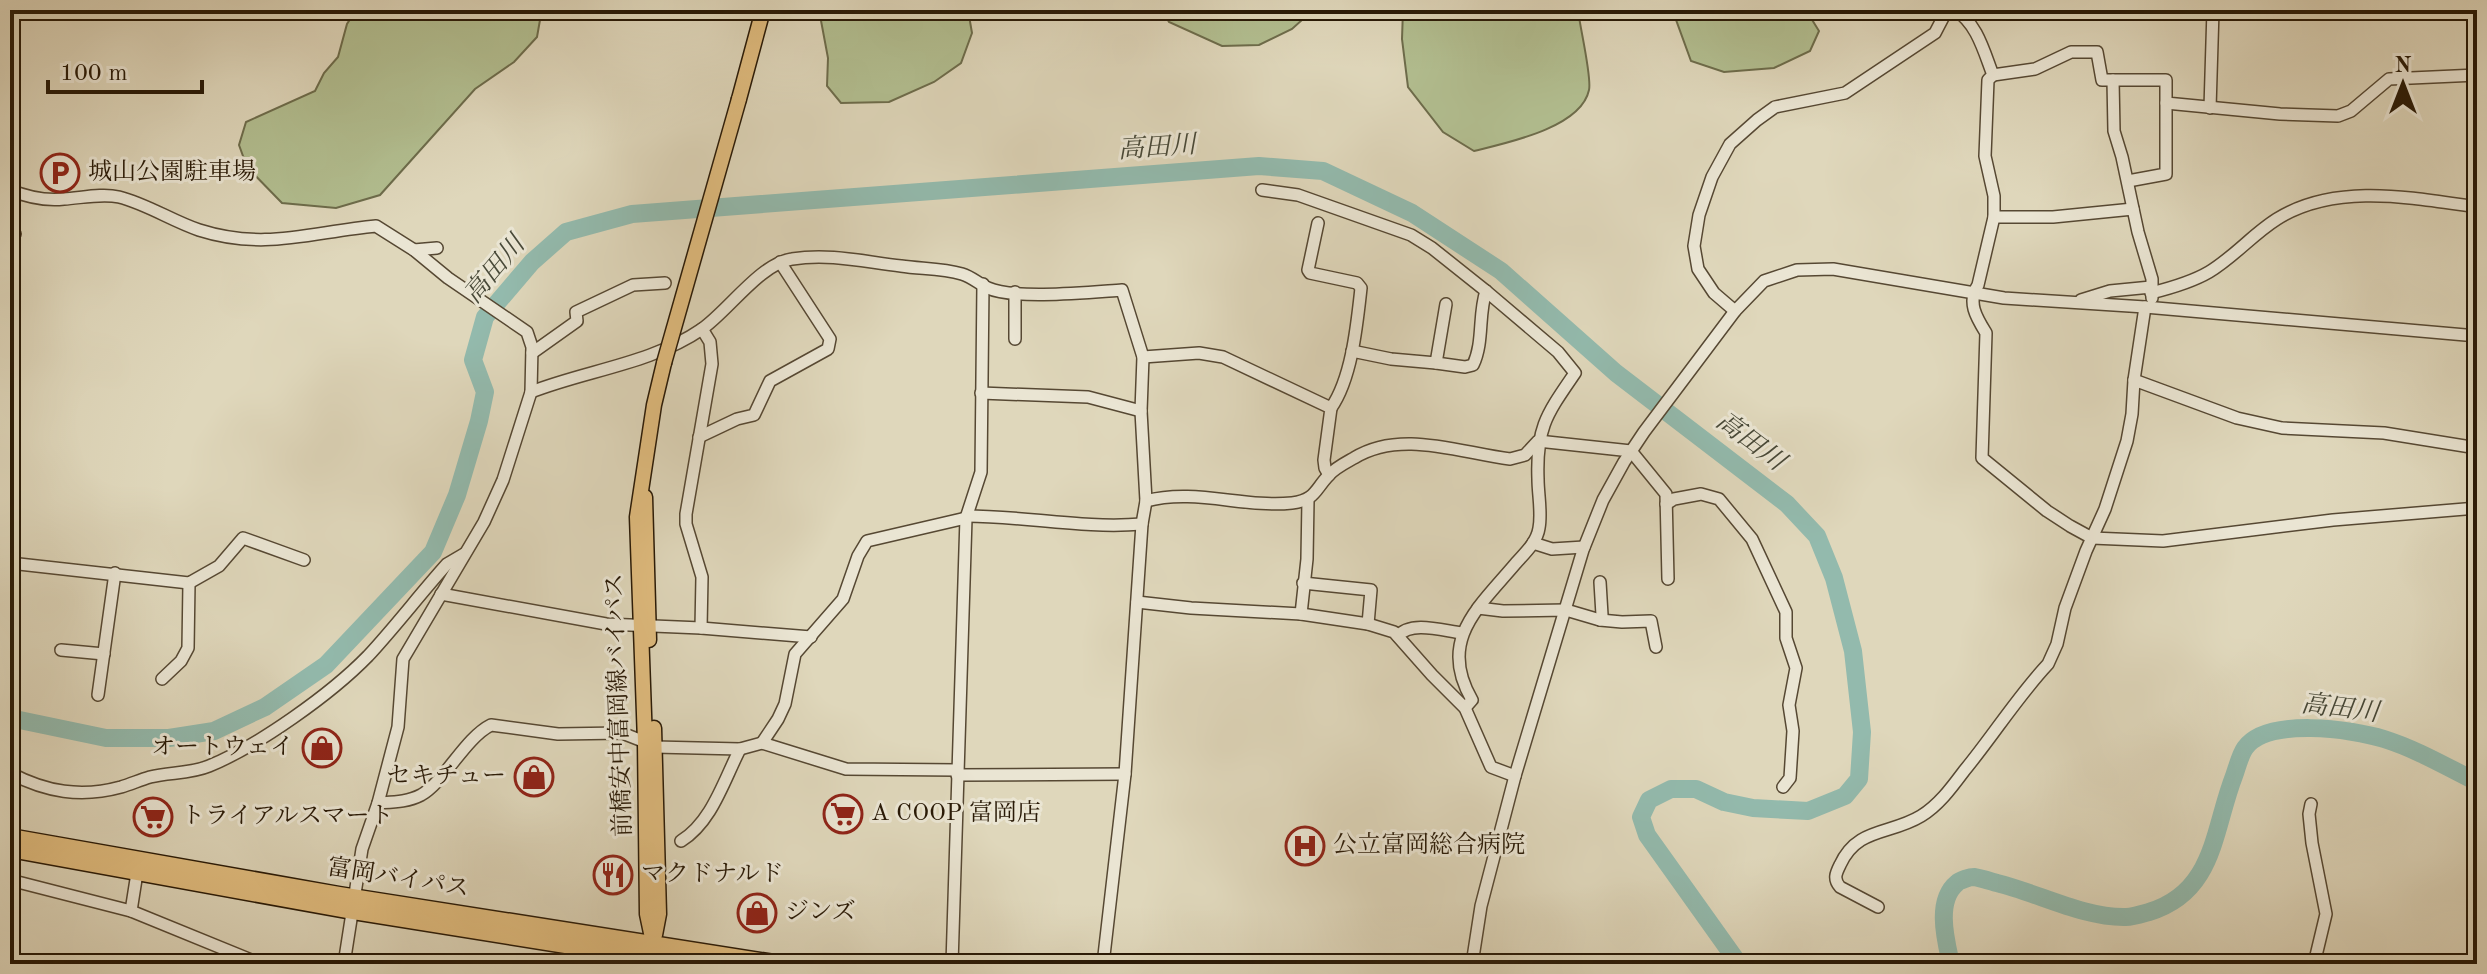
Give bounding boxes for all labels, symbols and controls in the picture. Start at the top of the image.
scale bar [48,44,202,94]
north arrow [2363,44,2443,124]
text: N [2395,55,2412,77]
text: 100 m [60,62,128,86]
water label: 高田川 [1117,130,1200,164]
parking icon: 城山公園駐車場 [39,152,81,194]
place label: 城山公園駐車場 [88,158,256,185]
water label: 高田川 [458,228,532,308]
water label: 高田川 [1711,407,1793,478]
street label: 前橋安中富岡線バイパス [600,573,637,837]
water label: 高田川 [2300,689,2384,727]
shop icon: オートウェイ [301,727,343,769]
place label: オートウェイ [151,735,294,760]
shop icon: セキチュー [513,756,555,798]
place label: セキチュー [387,764,506,789]
supermarket icon: A COOP 富岡店 [822,793,864,835]
supermarket icon: トライアルスマート [132,796,174,838]
place label: A COOP 富岡店 [871,799,1041,826]
place label: トライアルスマート [181,804,393,829]
hospital icon: 公立富岡総合病院 [1284,825,1326,867]
place label: 公立富岡総合病院 [1333,831,1525,858]
street label: 富岡バイパス [325,853,471,902]
restaurant icon: マクドナルド [592,854,634,896]
place label: マクドナルド [641,862,784,887]
shop icon: ジンズ [736,892,778,934]
place label: ジンズ [785,899,856,925]

